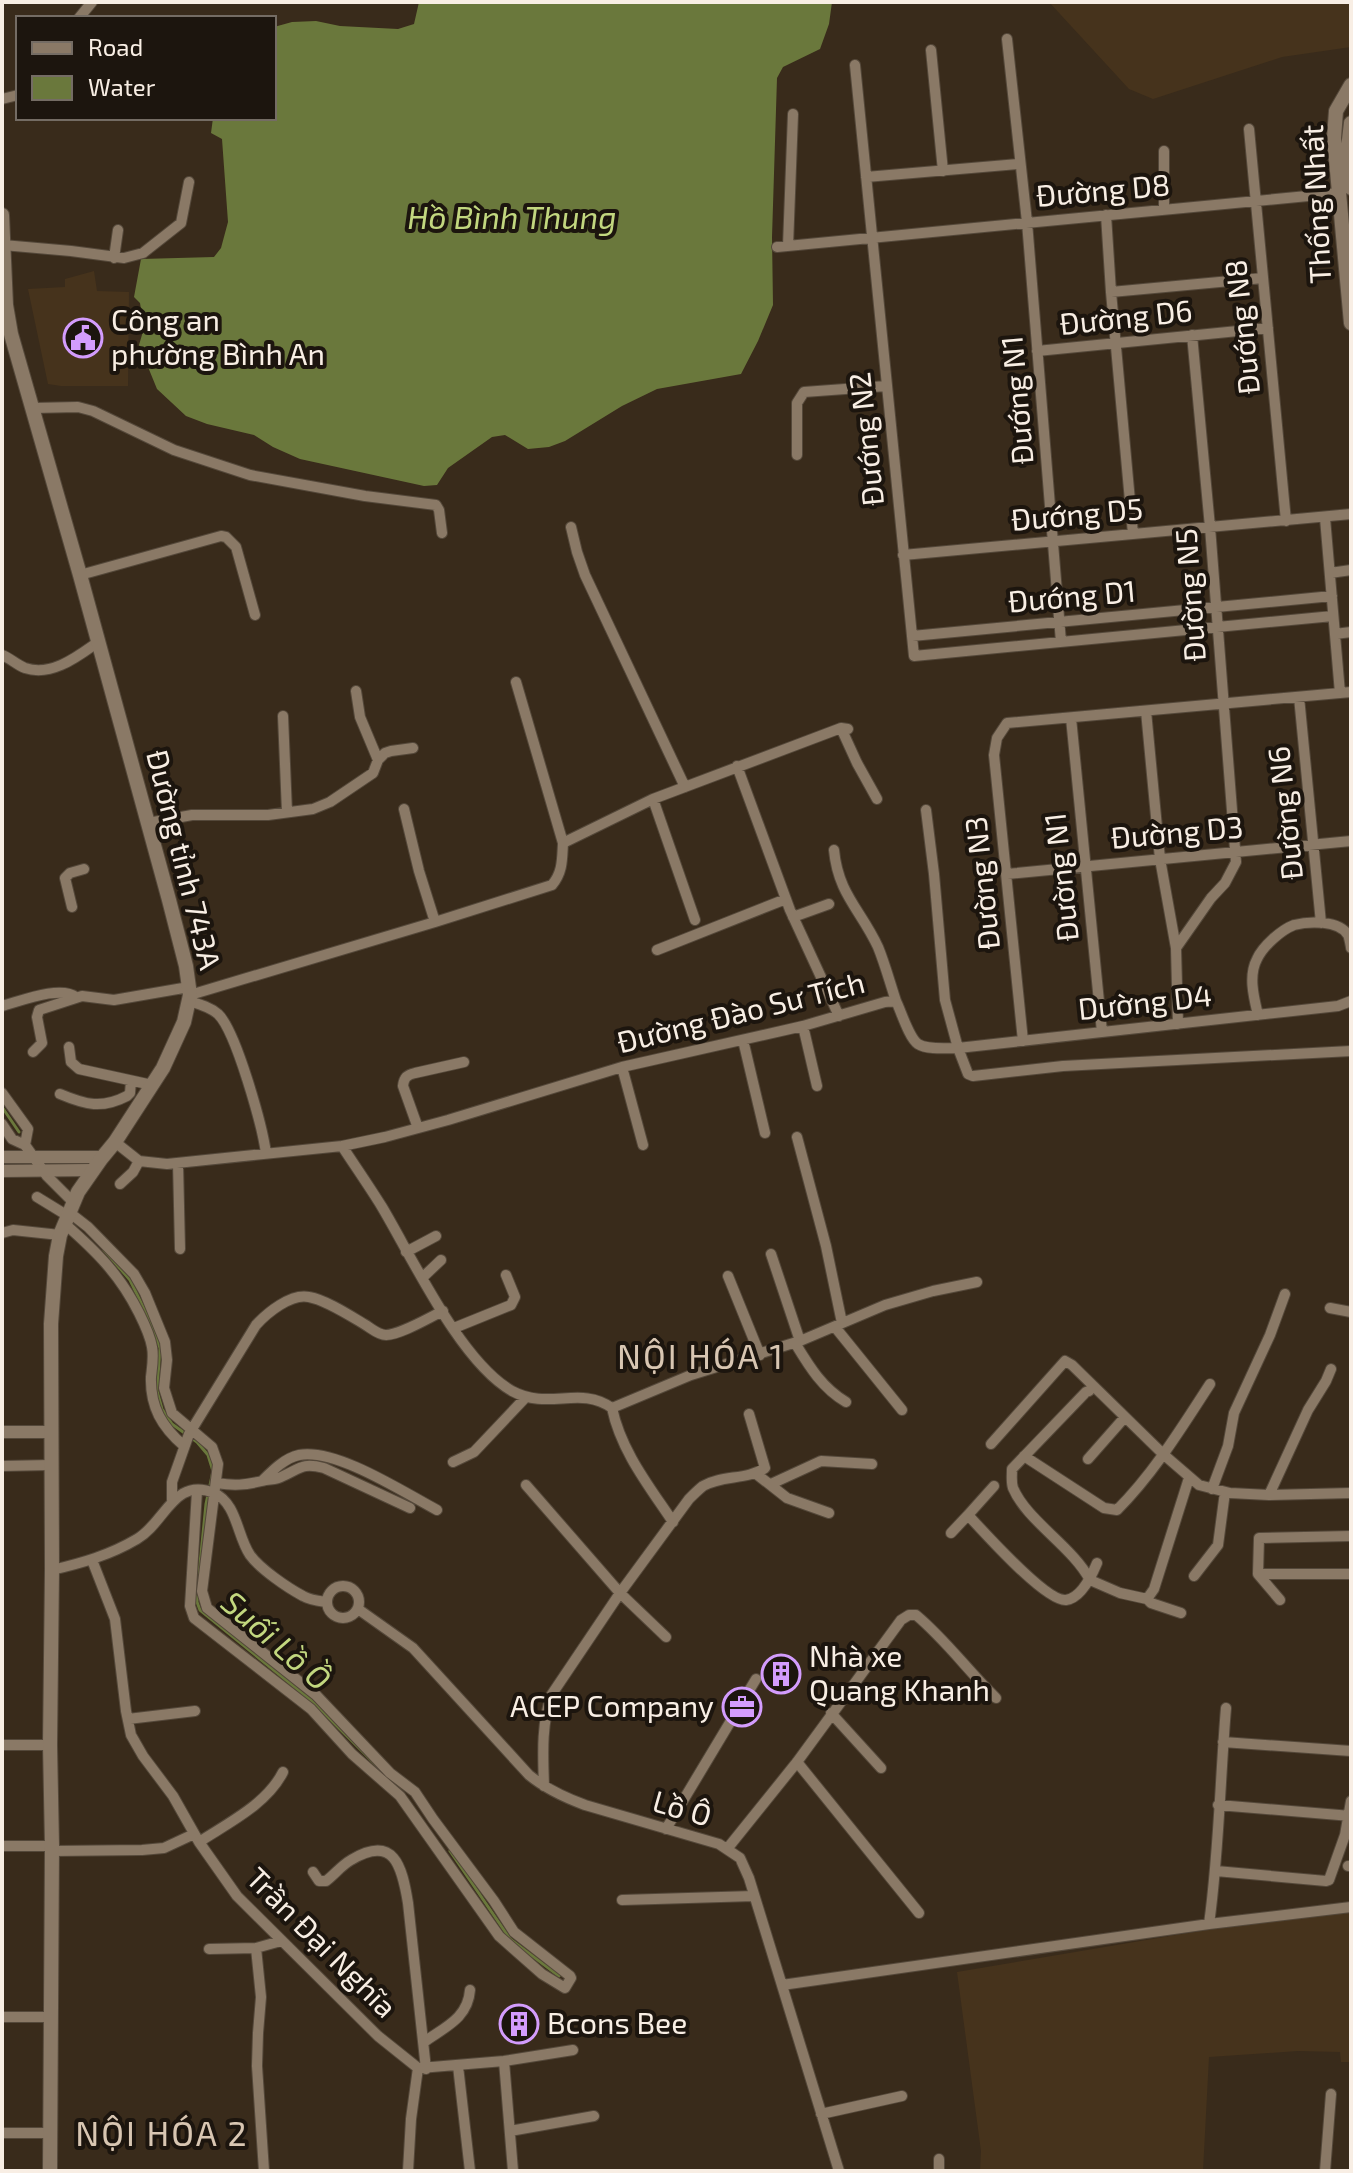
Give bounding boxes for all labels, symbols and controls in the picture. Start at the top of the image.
legend [16,16,276,120]
text: Road [88,32,143,61]
text: Water [88,72,156,101]
street label: Thống Nhất [1293,124,1337,285]
street label: Đường D8 [1034,165,1171,213]
water label: Hồ Bình Thung [407,197,617,236]
street label: Đướng N8 [1216,258,1266,397]
street label: Đường D6 [1058,291,1194,341]
place label: Công an phường Bình An [111,301,325,371]
public building icon: Công an phường Bình An [62,317,104,359]
street label: Đướng N1 [992,334,1040,466]
street label: Đướng N2 [840,371,890,508]
street label: Đướng D5 [1009,489,1144,537]
street label: Đường N5 [1166,527,1212,663]
street label: Đướng D1 [1006,571,1137,619]
street label: Đường N6 [1259,744,1309,882]
street label: Đường tỉnh 743A [140,746,230,973]
street label: Đường D3 [1109,807,1245,855]
street label: Đường N1 [1035,811,1085,943]
street label: Đường N3 [956,815,1006,952]
street label: Đường Đào Sư Tích [613,963,868,1059]
street label: Dường D4 [1076,976,1214,1026]
district label: NỘI HÓA 1 [617,1335,785,1376]
water label: Suối Lồ Ồ [215,1582,339,1697]
place label: Nhà xe Quang Khanh [809,1637,990,1707]
building icon: Nhà xe Quang Khanh [760,1653,802,1695]
office icon: ACEP Company [721,1686,763,1728]
place label: ACEP Company [510,1687,714,1723]
street label: Lồ Ô [649,1782,716,1833]
street label: Trần Đại Nghĩa [240,1859,405,2024]
building icon: Bcons Bee [498,2003,540,2045]
place label: Bcons Bee [547,2004,687,2040]
district label: NỘI HÓA 2 [75,2112,249,2153]

